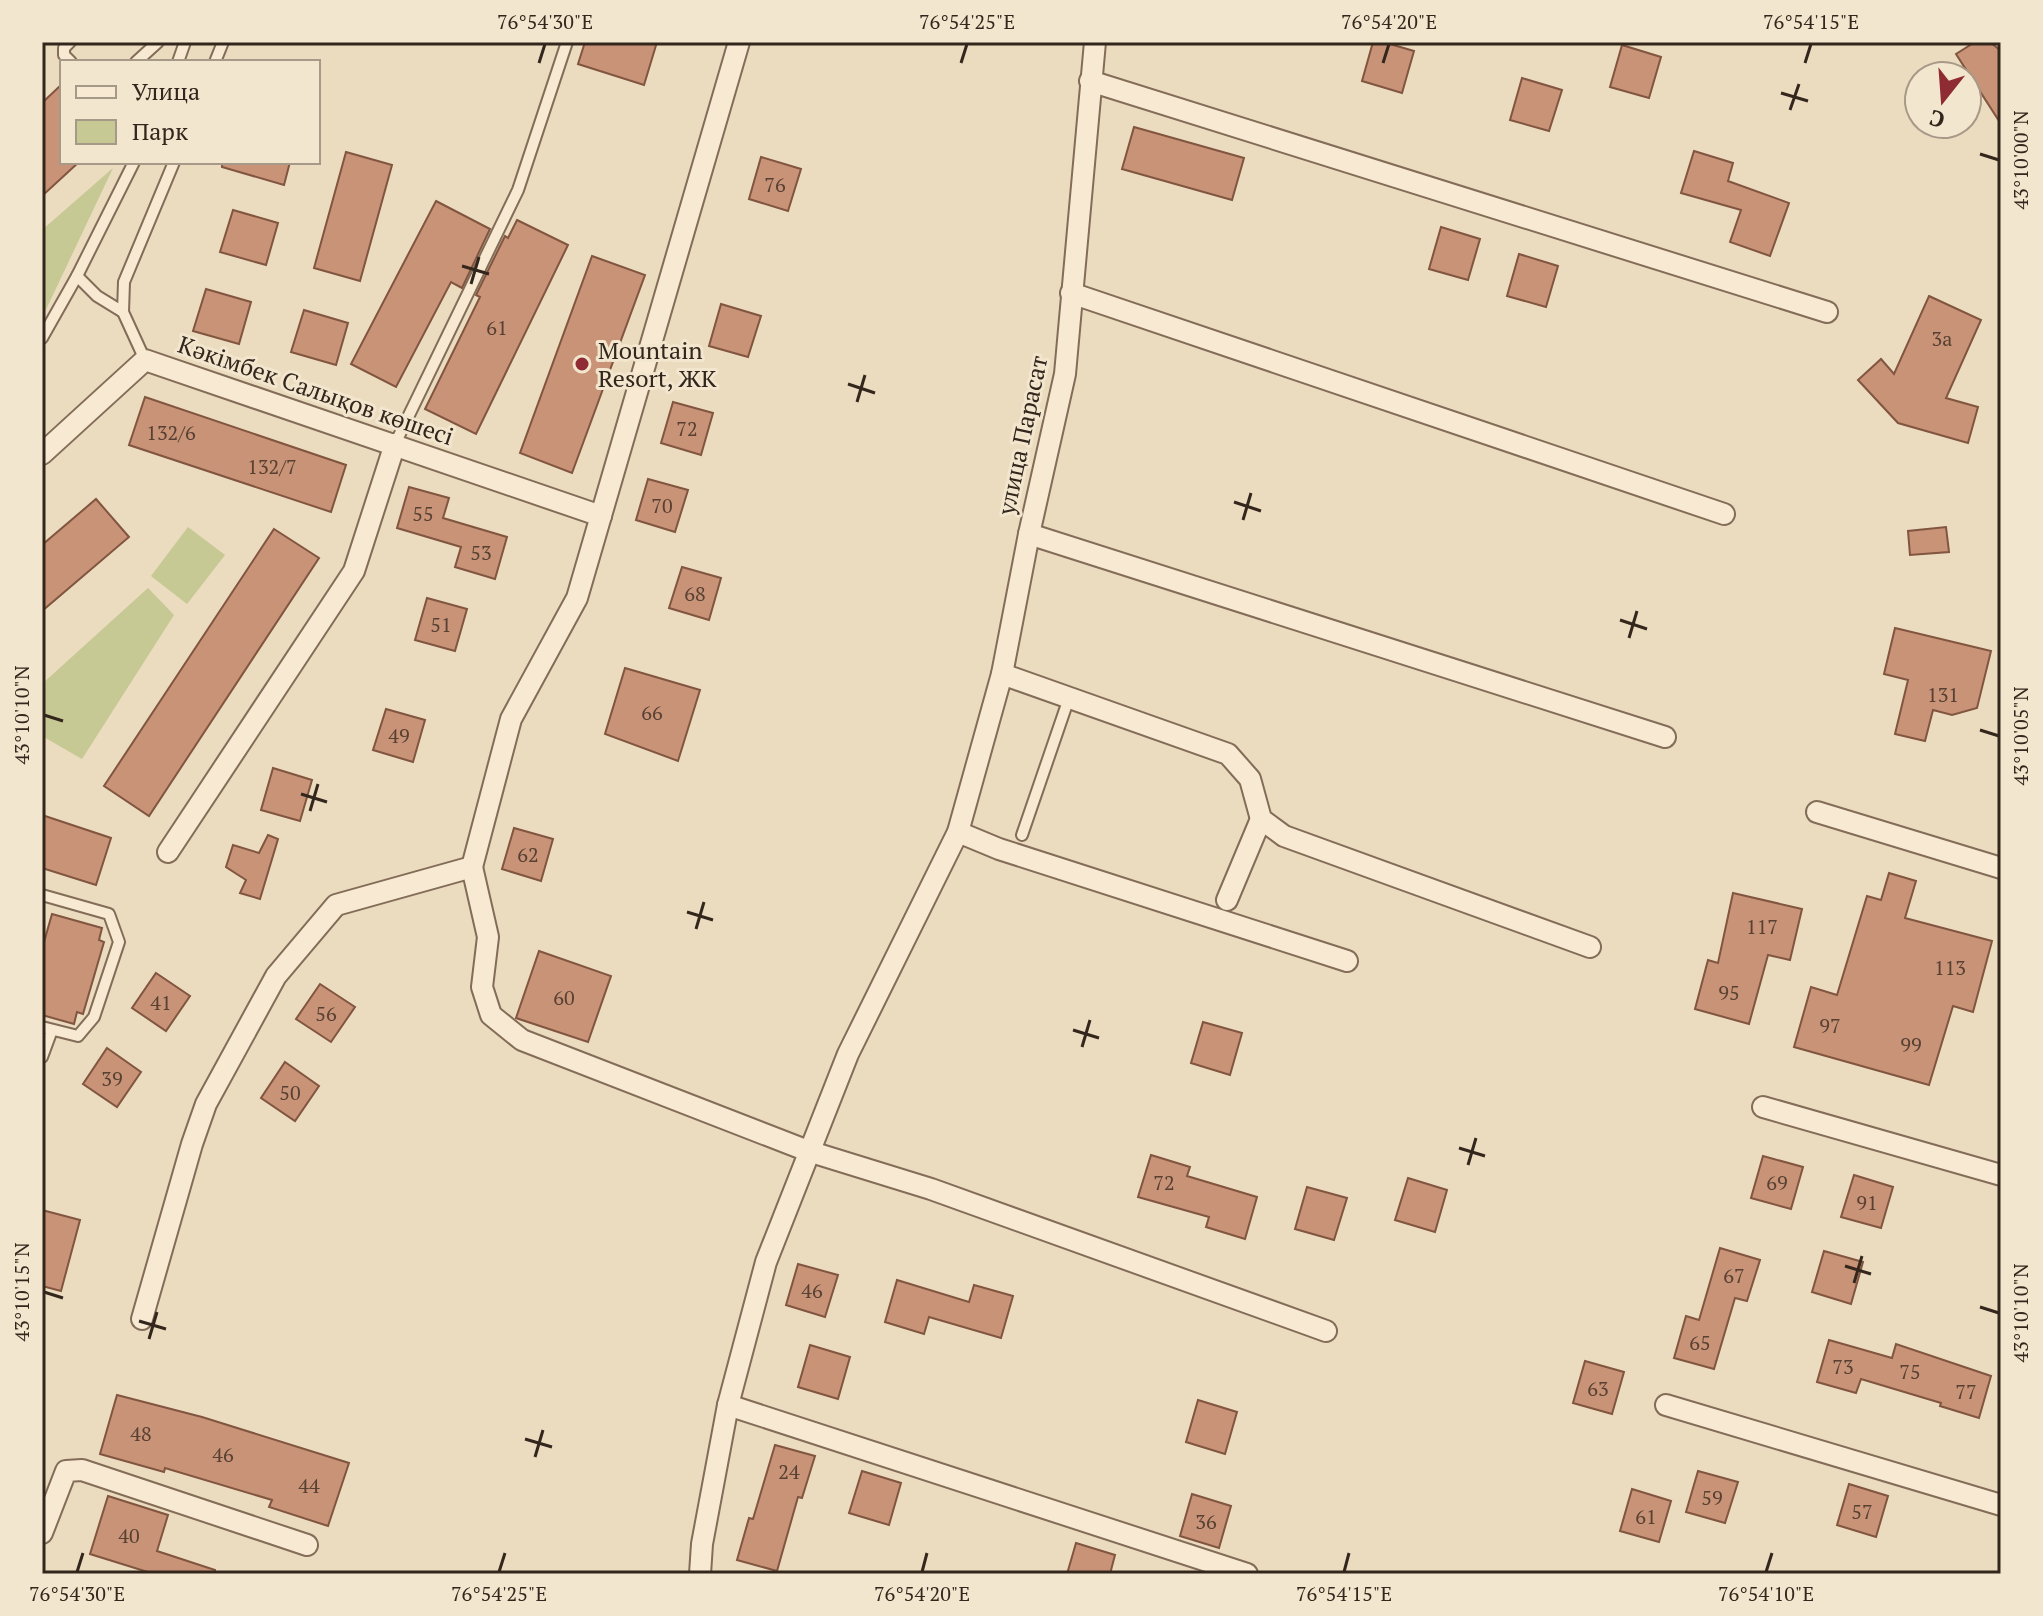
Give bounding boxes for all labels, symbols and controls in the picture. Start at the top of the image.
text: 76°54'30"E [497,8,593,35]
text: 76°54'25"E [919,8,1015,35]
text: 76°54'20"E [1341,8,1437,35]
text: 76°54'15"E [1763,8,1859,35]
legend [60,60,320,164]
north arrow [1903,60,1983,140]
text: Улица [132,75,200,107]
text: С [1926,104,1948,136]
text: 43°10'00"N [2007,110,2034,210]
text: Парк [132,115,188,147]
house number: 76 [764,171,786,198]
house number: 61 [486,314,508,341]
house number: 3а [1932,325,1952,352]
street label: Кәкімбек Салықов көшесі [174,328,458,452]
place label: Mountain Resort, ЖК [598,334,717,394]
street label: улица Парасат [989,352,1055,519]
marker: Mountain Resort, ЖК [573,355,591,373]
house number: 72 [676,415,698,442]
house number: 132/6 [146,419,196,446]
house number: 132/7 [247,453,297,480]
house number: 70 [651,492,673,519]
house number: 55 [412,500,434,527]
house number: 53 [470,539,492,566]
house number: 68 [684,580,706,607]
house number: 51 [430,611,452,638]
text: 43°10'10"N [8,665,35,765]
house number: 131 [1927,681,1959,708]
text: 43°10'05"N [2007,686,2034,786]
house number: 66 [641,699,663,726]
house number: 49 [388,722,410,749]
house number: 62 [517,841,539,868]
house number: 117 [1746,913,1778,940]
house number: 113 [1934,954,1966,981]
house number: 95 [1718,979,1740,1006]
house number: 60 [553,984,575,1011]
house number: 41 [150,989,172,1016]
house number: 56 [315,1000,337,1027]
house number: 97 [1819,1012,1841,1039]
house number: 99 [1900,1031,1922,1058]
house number: 39 [101,1065,123,1092]
house number: 50 [279,1079,301,1106]
house number: 72 [1153,1169,1175,1196]
house number: 69 [1766,1169,1788,1196]
house number: 91 [1856,1189,1878,1216]
text: 43°10'15"N [8,1242,35,1342]
house number: 67 [1723,1262,1745,1289]
text: 43°10'10"N [2007,1263,2034,1363]
house number: 46 [801,1277,823,1304]
house number: 65 [1689,1329,1711,1356]
house number: 73 [1832,1353,1854,1380]
house number: 75 [1899,1358,1921,1385]
house number: 63 [1587,1375,1609,1402]
house number: 77 [1955,1378,1977,1405]
house number: 48 [130,1420,152,1447]
house number: 46 [212,1441,234,1468]
house number: 24 [778,1458,800,1485]
house number: 44 [298,1472,320,1499]
house number: 59 [1701,1484,1723,1511]
house number: 57 [1851,1498,1873,1525]
house number: 61 [1635,1503,1657,1530]
house number: 36 [1195,1508,1217,1535]
house number: 40 [118,1522,140,1549]
text: 76°54'30"E [29,1580,125,1607]
text: 76°54'25"E [451,1580,547,1607]
text: 76°54'20"E [874,1580,970,1607]
text: 76°54'15"E [1296,1580,1392,1607]
text: 76°54'10"E [1718,1580,1814,1607]

